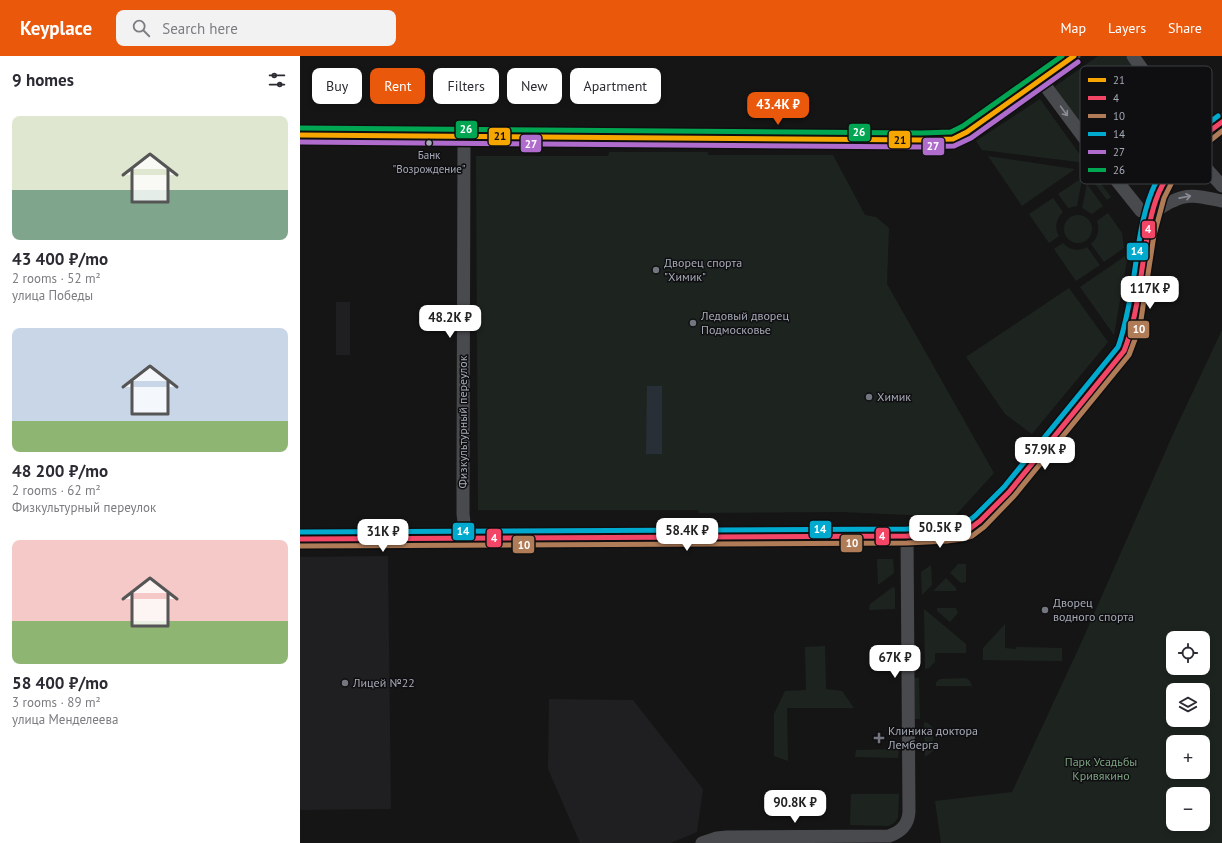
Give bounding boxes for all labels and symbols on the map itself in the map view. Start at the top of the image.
legend [1080,66,1212,184]
text: 21 [1113,73,1125,87]
text: 4 [1113,91,1119,105]
pin: 43.4K ₽ [741,92,815,126]
one-way arrow [1060,105,1068,116]
text: 10 [1113,109,1125,123]
line badge: 26 [455,120,478,139]
text: 26 [460,122,472,136]
line badge: 26 [848,123,871,142]
text: 26 [853,125,865,139]
line badge: 21 [488,127,511,146]
text: 14 [1113,127,1125,141]
text: 21 [494,129,506,143]
line badge: 21 [888,130,911,149]
text: 21 [894,133,906,147]
line badge: 27 [520,134,542,153]
text: 27 [525,137,537,151]
line badge: 27 [922,137,945,156]
marker: Банк "Возрождение" [424,138,434,148]
text: 27 [927,139,939,153]
text: 27 [1113,145,1125,159]
place label: Банк "Возрождение" [393,148,466,176]
text: 26 [1113,163,1125,177]
one-way arrow [1178,193,1191,201]
line badge: 4 [1141,220,1156,239]
text: 4 [1145,222,1152,236]
line badge: 14 [1126,242,1149,261]
text: 14 [1131,244,1144,258]
place label: Дворец спорта "Химик" [664,255,742,284]
marker: Дворец спорта "Химик" [651,265,661,275]
pin: 117K ₽ [1117,276,1183,310]
pin: 48.2K ₽ [413,305,487,339]
place label: Ледовый дворец Подмосковье [700,308,789,337]
marker: Ледовый дворец Подмосковье [688,318,698,328]
line badge: 10 [1127,320,1150,339]
text: 10 [1133,322,1145,336]
street label: Физкультурный переулок [455,355,470,489]
place label: Химик [877,389,911,404]
marker: Химик [864,392,874,402]
pin: 57.9K ₽ [1008,437,1082,471]
pin: 50.5K ₽ [903,515,977,549]
pin: 58.4K ₽ [650,518,724,552]
pin: 31K ₽ [355,519,411,553]
line badge: 14 [809,520,832,539]
line badge: 14 [452,522,475,541]
text: 14 [814,522,827,536]
text: 14 [457,524,470,538]
line badge: 4 [875,527,890,546]
line badge: 4 [486,528,502,548]
text: 4 [879,529,886,543]
text: 4 [491,531,498,545]
line badge: 10 [840,534,863,553]
line badge: 10 [512,535,535,554]
text: 10 [846,536,858,550]
text: 10 [518,538,530,552]
place label: Дворец водного спорта [1053,595,1134,624]
marker: Дворец водного спорта [1040,605,1050,615]
pin: 67K ₽ [867,645,923,679]
place label: Лицей №22 [352,675,415,690]
marker: Лицей №22 [340,678,350,688]
place label: Клиника доктора Лемберга [887,723,978,752]
marker: Клиника доктора Лемберга [873,732,885,744]
park label: Парк Усадьбы Кривякино [1065,754,1137,783]
pin: 90.8K ₽ [758,790,832,824]

